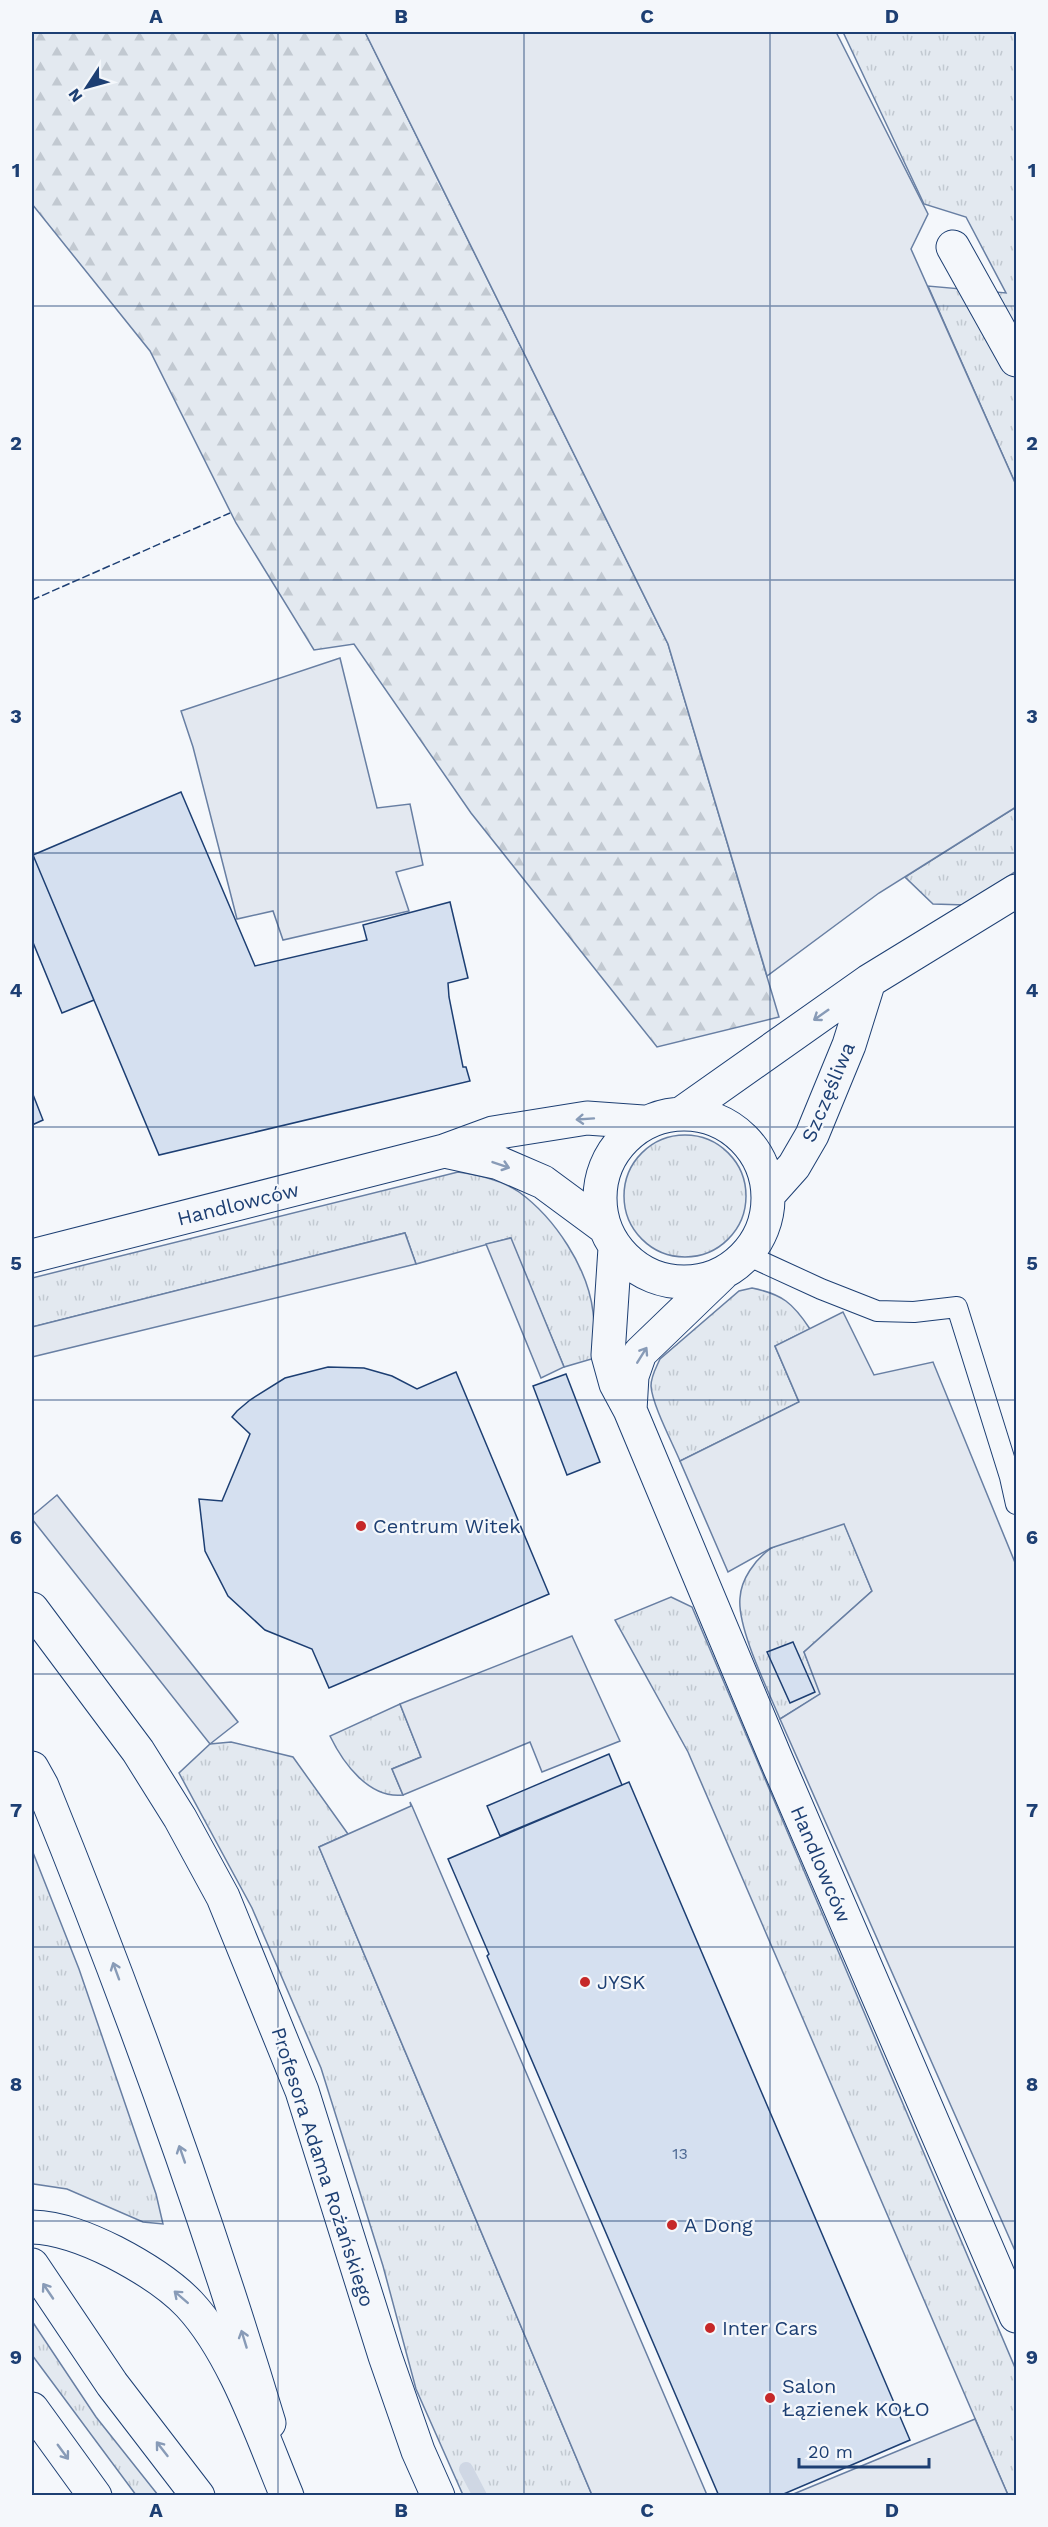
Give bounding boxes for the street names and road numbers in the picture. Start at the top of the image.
street label: Szczęśliwa [796,1038,860,1146]
street label: Handlowców [175,1177,302,1231]
street label: Handlowców [786,1802,856,1926]
street label: Profesora Adama Rożańskiego [266,2024,380,2310]

